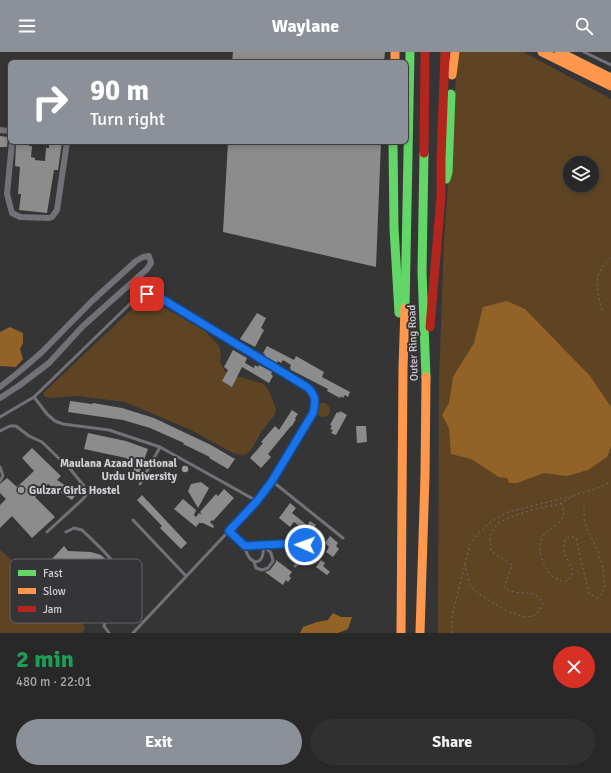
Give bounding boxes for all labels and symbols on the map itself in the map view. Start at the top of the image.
pin [130,277,164,311]
street label: Outer Ring Road [405,304,421,381]
place label: Maulana Azaad National Urdu University [60,457,178,483]
marker: Maulana Azaad National Urdu University [180,464,190,474]
place label: Gulzar Girls Hostel [29,484,120,497]
marker: Gulzar Girls Hostel [16,485,26,495]
position arrow [284,524,326,566]
legend [10,559,142,623]
text: Fast [43,567,63,580]
text: Slow [43,585,66,598]
text: Jam [43,603,62,616]

